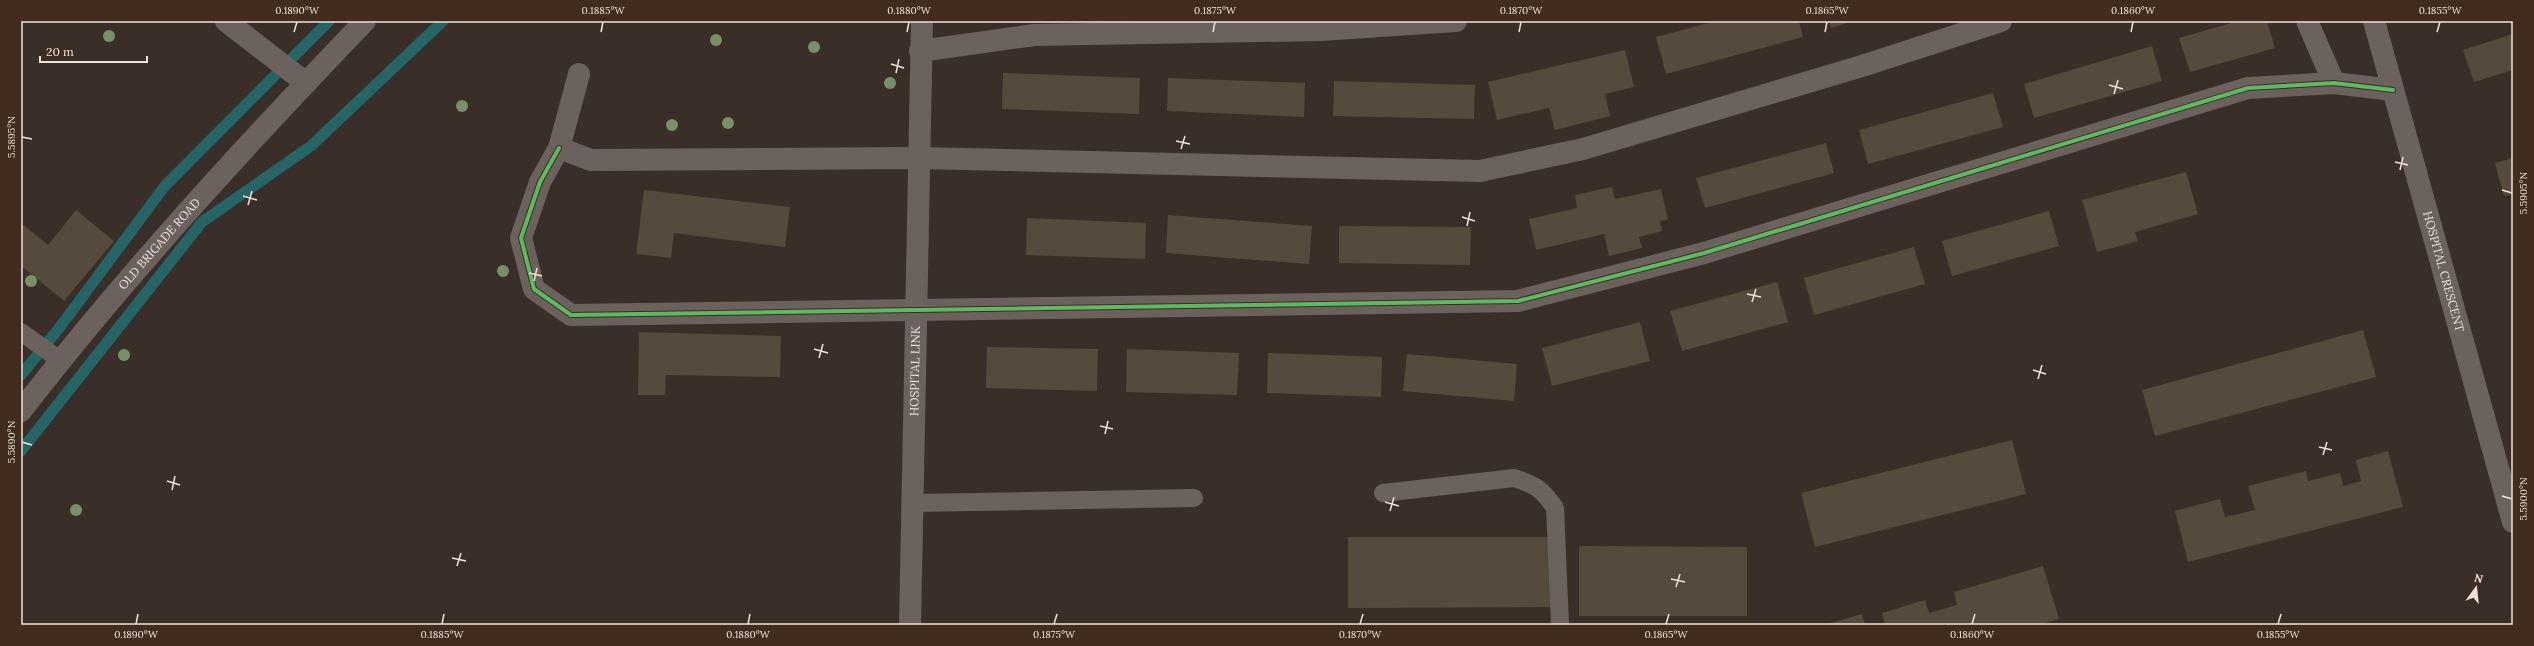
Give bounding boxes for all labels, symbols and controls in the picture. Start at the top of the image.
text: 0.1890°W [275,4,320,17]
text: 0.1885°W [582,4,625,17]
text: 0.1880°W [887,4,932,17]
text: 0.1875°W [1194,4,1237,17]
text: 0.1870°W [1500,4,1543,17]
text: 0.1865°W [1806,4,1850,17]
text: 0.1860°W [2111,4,2156,17]
text: 0.1855°W [2419,4,2462,17]
scale bar [40,38,147,64]
text: 20 m [46,44,74,59]
text: 5.5895°N [5,116,18,158]
text: 5.5905°N [2517,171,2530,214]
street label: OLD BRIGADE ROAD [115,195,203,293]
street label: HOSPITAL CRESCENT [2420,209,2468,334]
street label: HOSPITAL LINK [906,325,923,416]
text: 5.5890°N [5,420,18,463]
text: 5.5900°N [2517,477,2530,521]
north arrow [2456,568,2496,608]
text: N [2473,570,2485,586]
text: 0.1890°W [114,628,159,641]
text: 0.1885°W [421,628,464,641]
text: 0.1880°W [726,628,771,641]
text: 0.1875°W [1033,628,1076,641]
text: 0.1870°W [1339,628,1382,641]
text: 0.1865°W [1645,628,1689,641]
text: 0.1860°W [1950,628,1995,641]
text: 0.1855°W [2257,628,2300,641]

